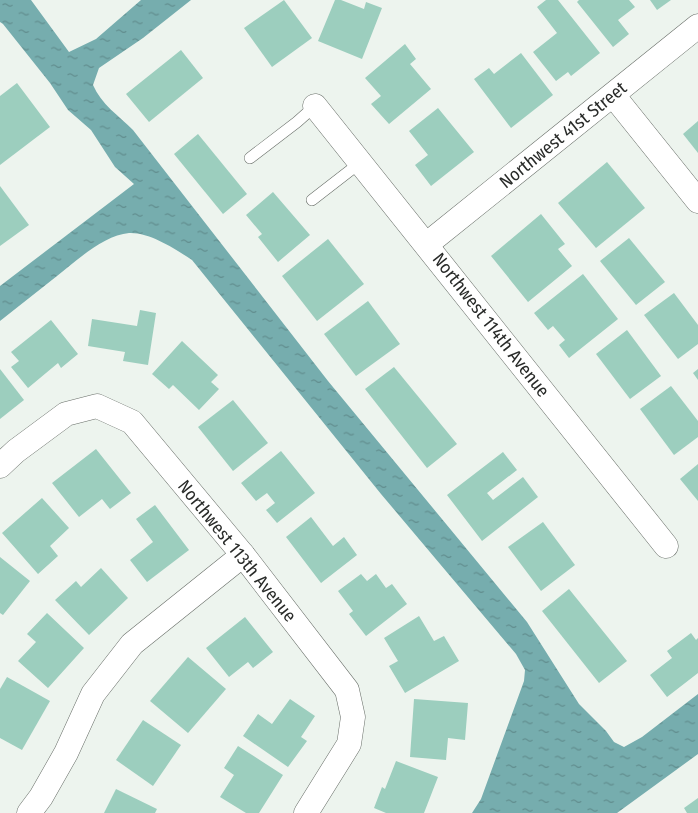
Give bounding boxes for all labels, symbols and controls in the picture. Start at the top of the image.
street label: Northwest 41st Street [495,77,631,193]
street label: Northwest 114th Avenue [428,249,554,401]
street label: Northwest 113th Avenue [173,476,301,626]

